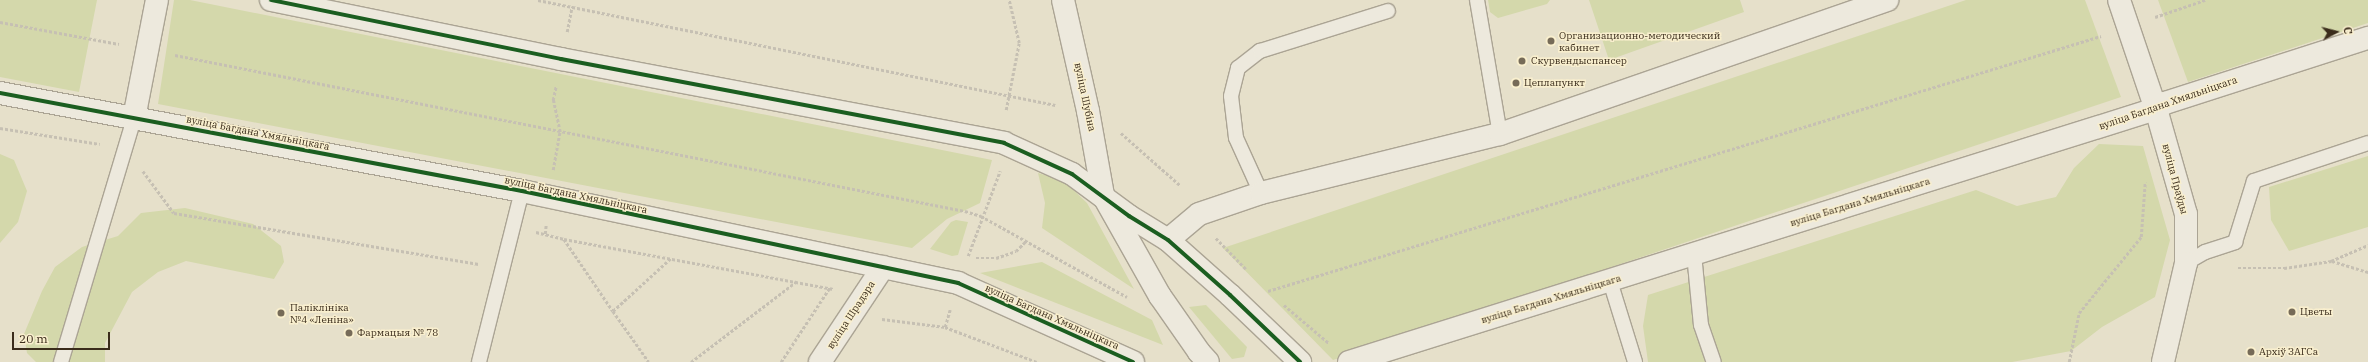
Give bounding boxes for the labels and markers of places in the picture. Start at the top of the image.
place label: Организационно-методический кабинет [1559,29,1720,52]
marker: Организационно-методический кабинет [1546,36,1556,46]
marker: Скурвендыспансер [1516,55,1528,67]
place label: Скурвендыспансер [1531,55,1627,67]
place label: Цеплапункт [1524,77,1585,89]
marker: Цеплапункт [1511,78,1521,88]
place label: Паліклініка №4 «Леніна» [290,301,354,324]
place label: Цветы [2300,306,2332,318]
marker: Паліклініка №4 «Леніна» [275,307,287,319]
marker: Цветы [2287,307,2297,317]
place label: Фармацыя № 78 [357,327,438,339]
marker: Фармацыя № 78 [344,328,354,338]
place label: Архіў ЗАГСа [2259,346,2318,358]
marker: Архіў ЗАГСа [2246,347,2256,357]

